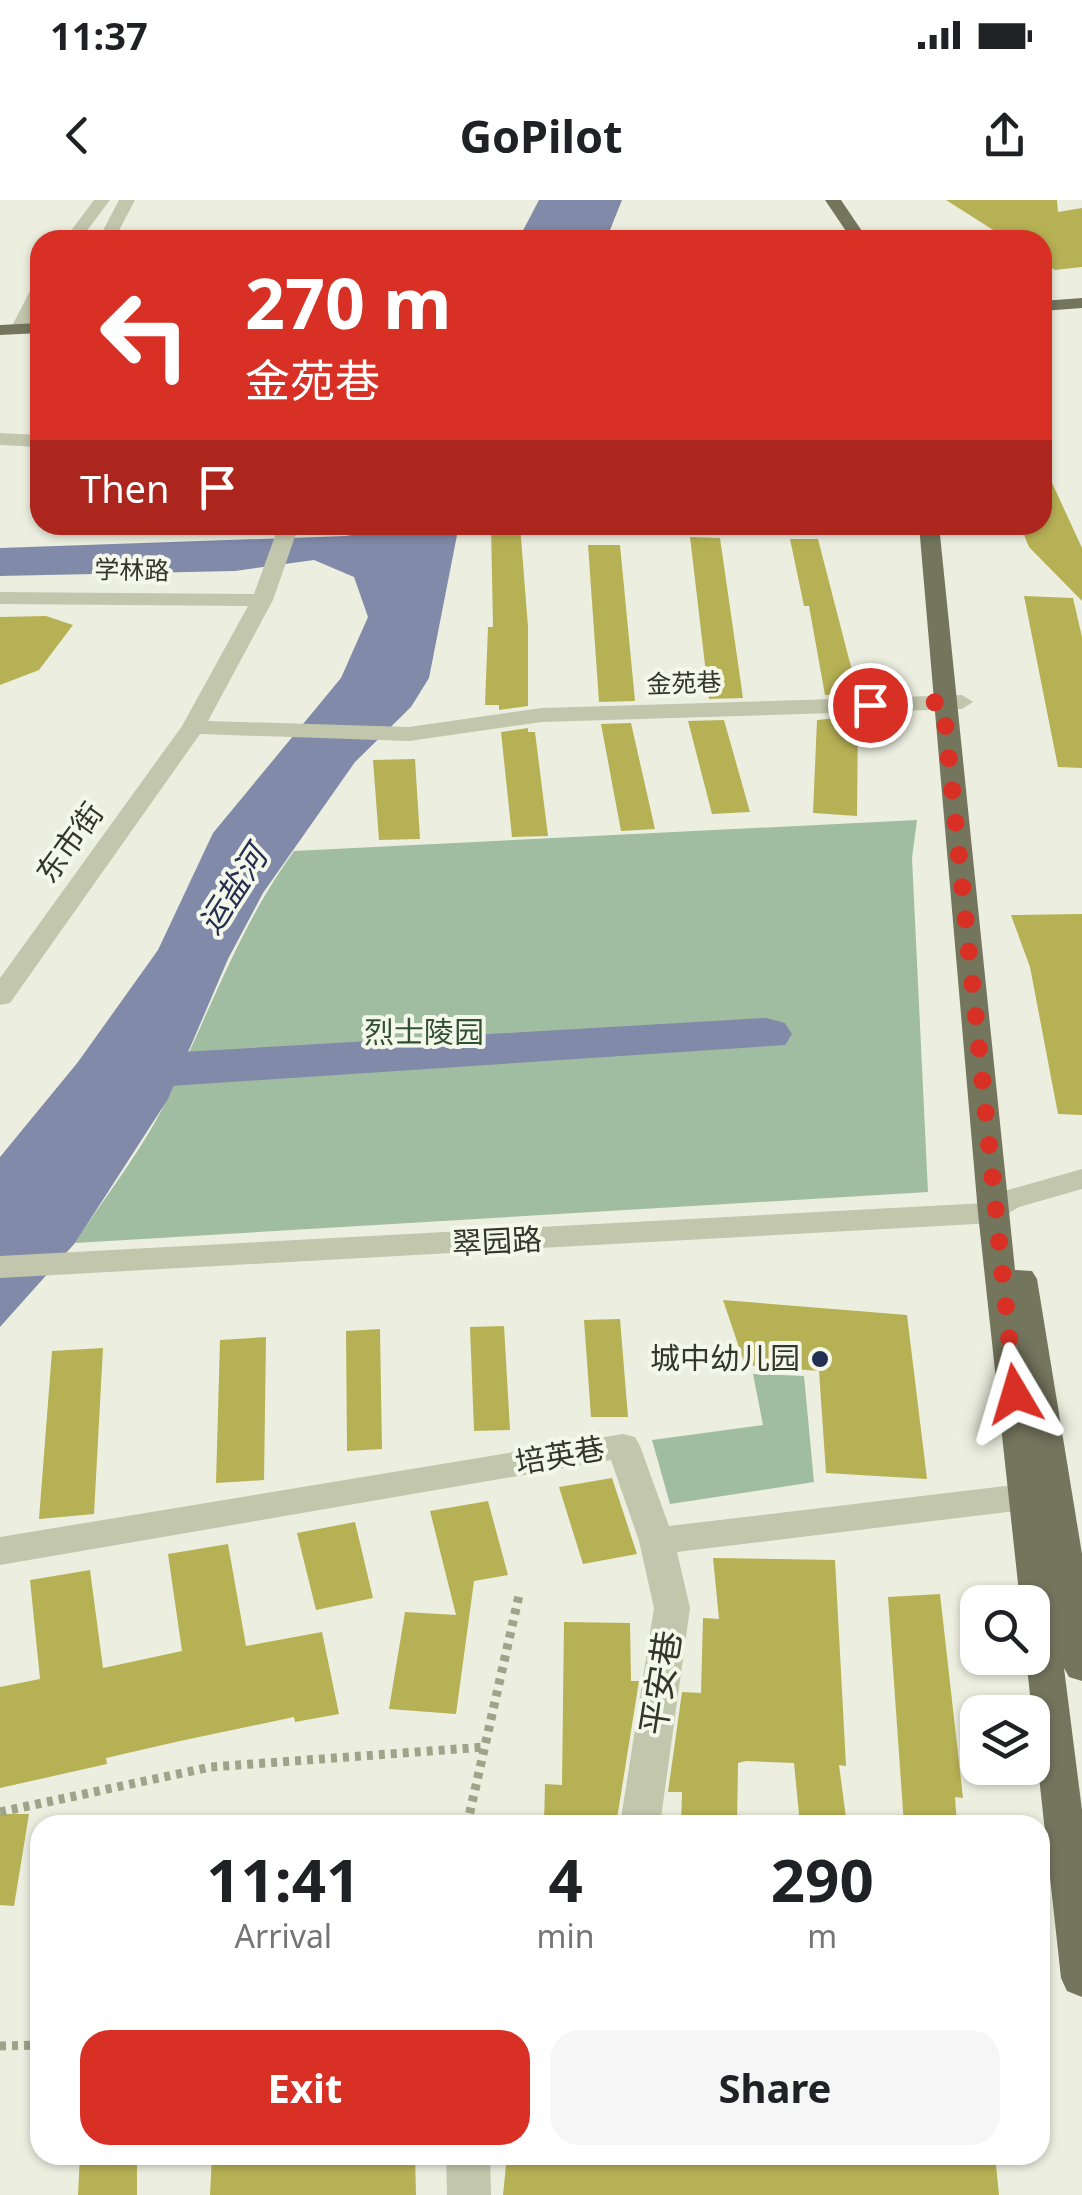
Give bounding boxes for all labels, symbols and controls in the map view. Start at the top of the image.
text: 11:37 [50,9,148,61]
text: GoPilot [459,105,623,166]
icon: back [50,108,105,163]
icon: share [977,108,1032,163]
text: 270 m [245,254,452,350]
icon: left [80,270,210,400]
text: 金苑巷 [245,349,380,410]
icon: arrive [190,460,245,515]
text: Then [80,462,170,514]
street label: 学林路 [94,551,170,587]
pin [828,663,913,748]
street label: 金苑巷 [646,664,722,700]
icon: arrive [843,678,898,733]
street label: 东市街 [26,794,112,891]
water label: 运盐河 [188,832,279,941]
park label: 烈士陵园 [364,1011,484,1052]
street label: 翠园路 [451,1218,543,1263]
place label: 城中幼儿园 [650,1337,800,1378]
position arrow [963,1342,1067,1446]
marker: 城中幼儿园 [809,1348,831,1370]
street label: 培英巷 [512,1427,608,1483]
map controls [960,1585,1050,1785]
button: search [960,1585,1050,1675]
street label: 平安巷 [628,1627,691,1738]
button: layers [960,1695,1050,1785]
text: 11:41 [206,1838,360,1920]
text: 4 [548,1838,583,1920]
text: 290 [771,1838,874,1920]
text: Arrival [235,1914,332,1957]
text: min [537,1914,595,1957]
text: m [807,1914,837,1957]
button: Exit [80,2030,530,2145]
button: Share [550,2030,1000,2145]

